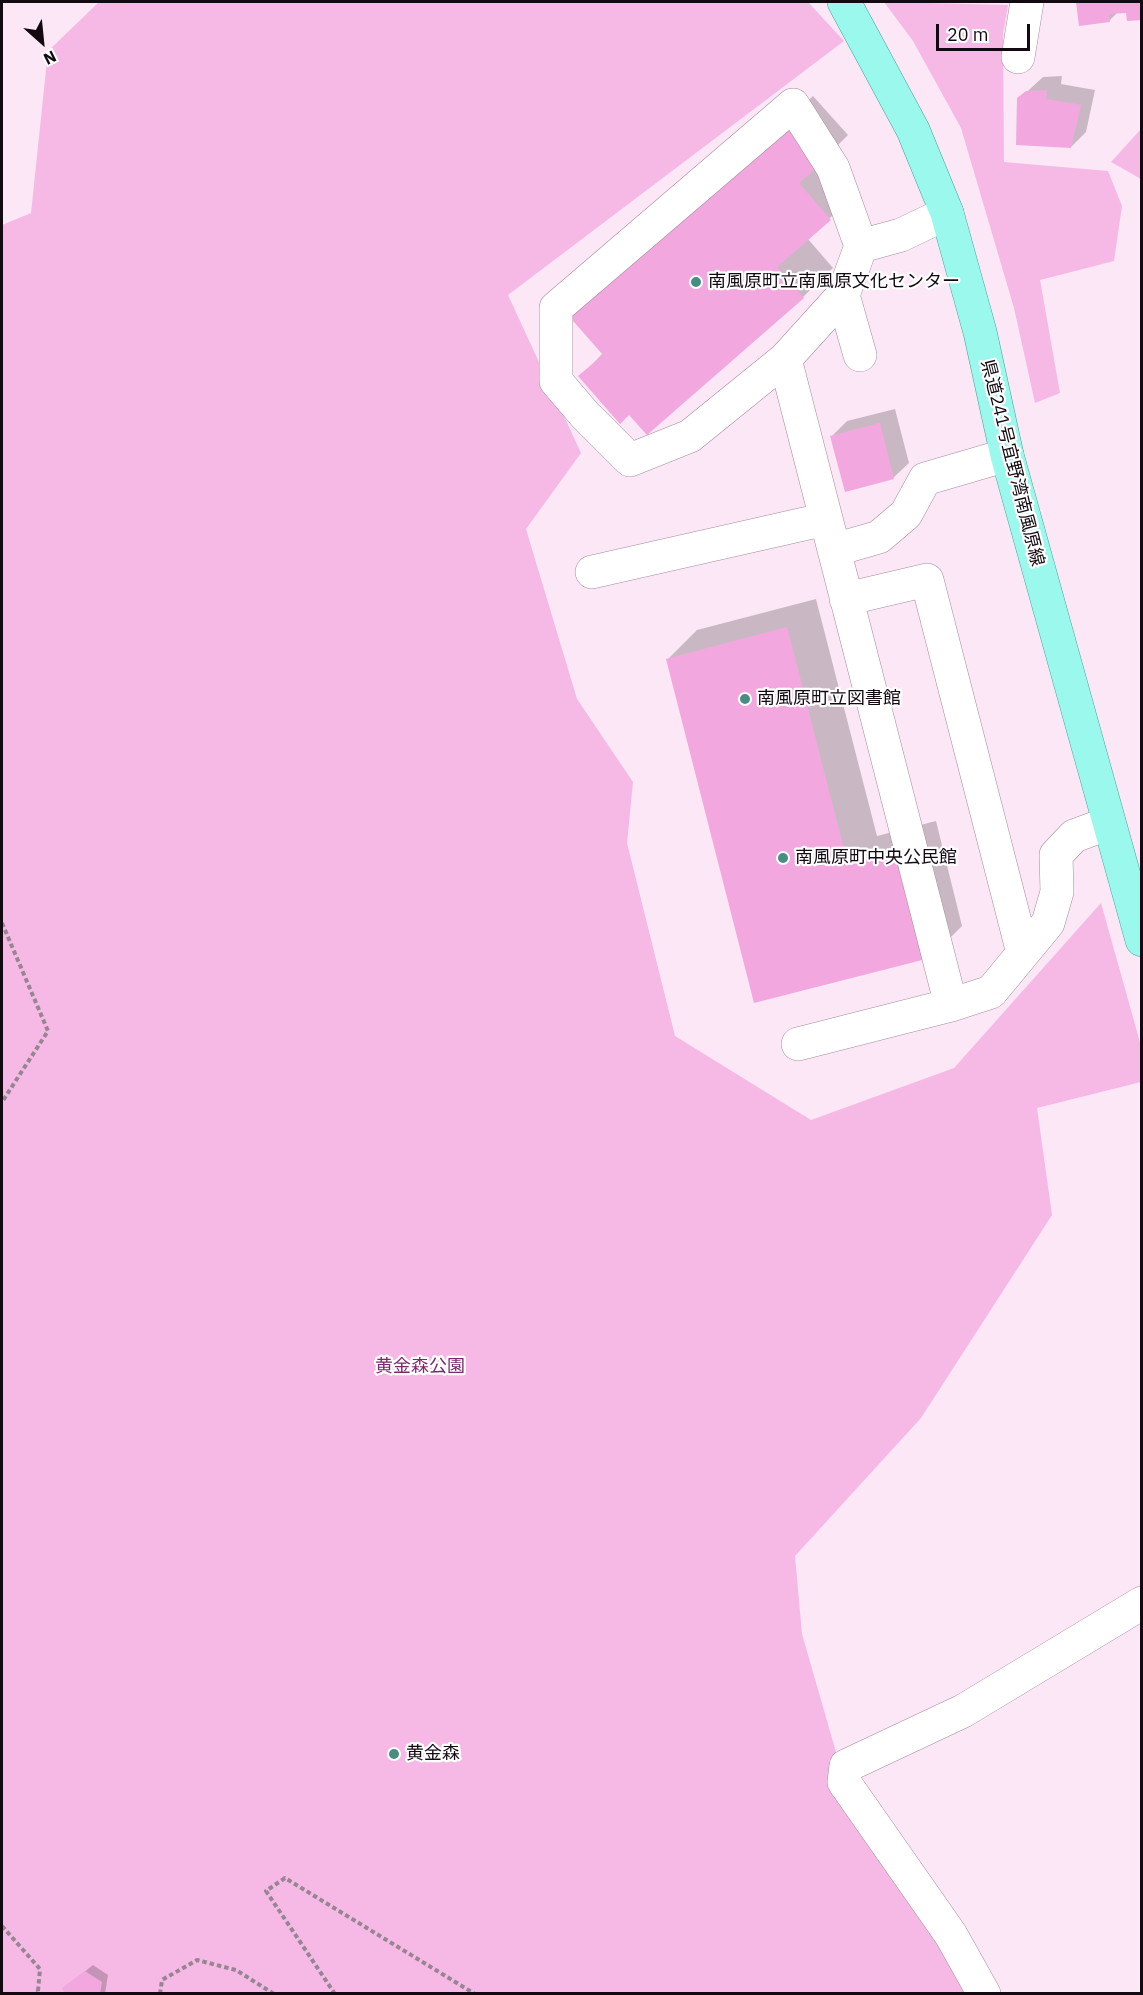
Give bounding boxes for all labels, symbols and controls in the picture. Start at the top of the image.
north arrow [12,12,72,72]
scale bar [939,12,1034,50]
text: 20 m [947,23,989,46]
text: N [40,46,60,70]
place label: 南風原町立南風原文化センター [708,271,960,293]
marker: 南風原町立南風原文化センター [689,275,703,289]
street label: 県道241号宜野湾南風原線 [976,357,1048,569]
place label: 南風原町立図書館 [757,688,901,710]
marker: 南風原町立図書館 [738,692,752,706]
place label: 南風原町中央公民館 [795,847,957,869]
marker: 南風原町中央公民館 [776,851,790,865]
park label: 黄金森公園 [375,1356,465,1378]
place label: 黄金森 [406,1743,460,1765]
marker: 黄金森 [387,1747,401,1761]

